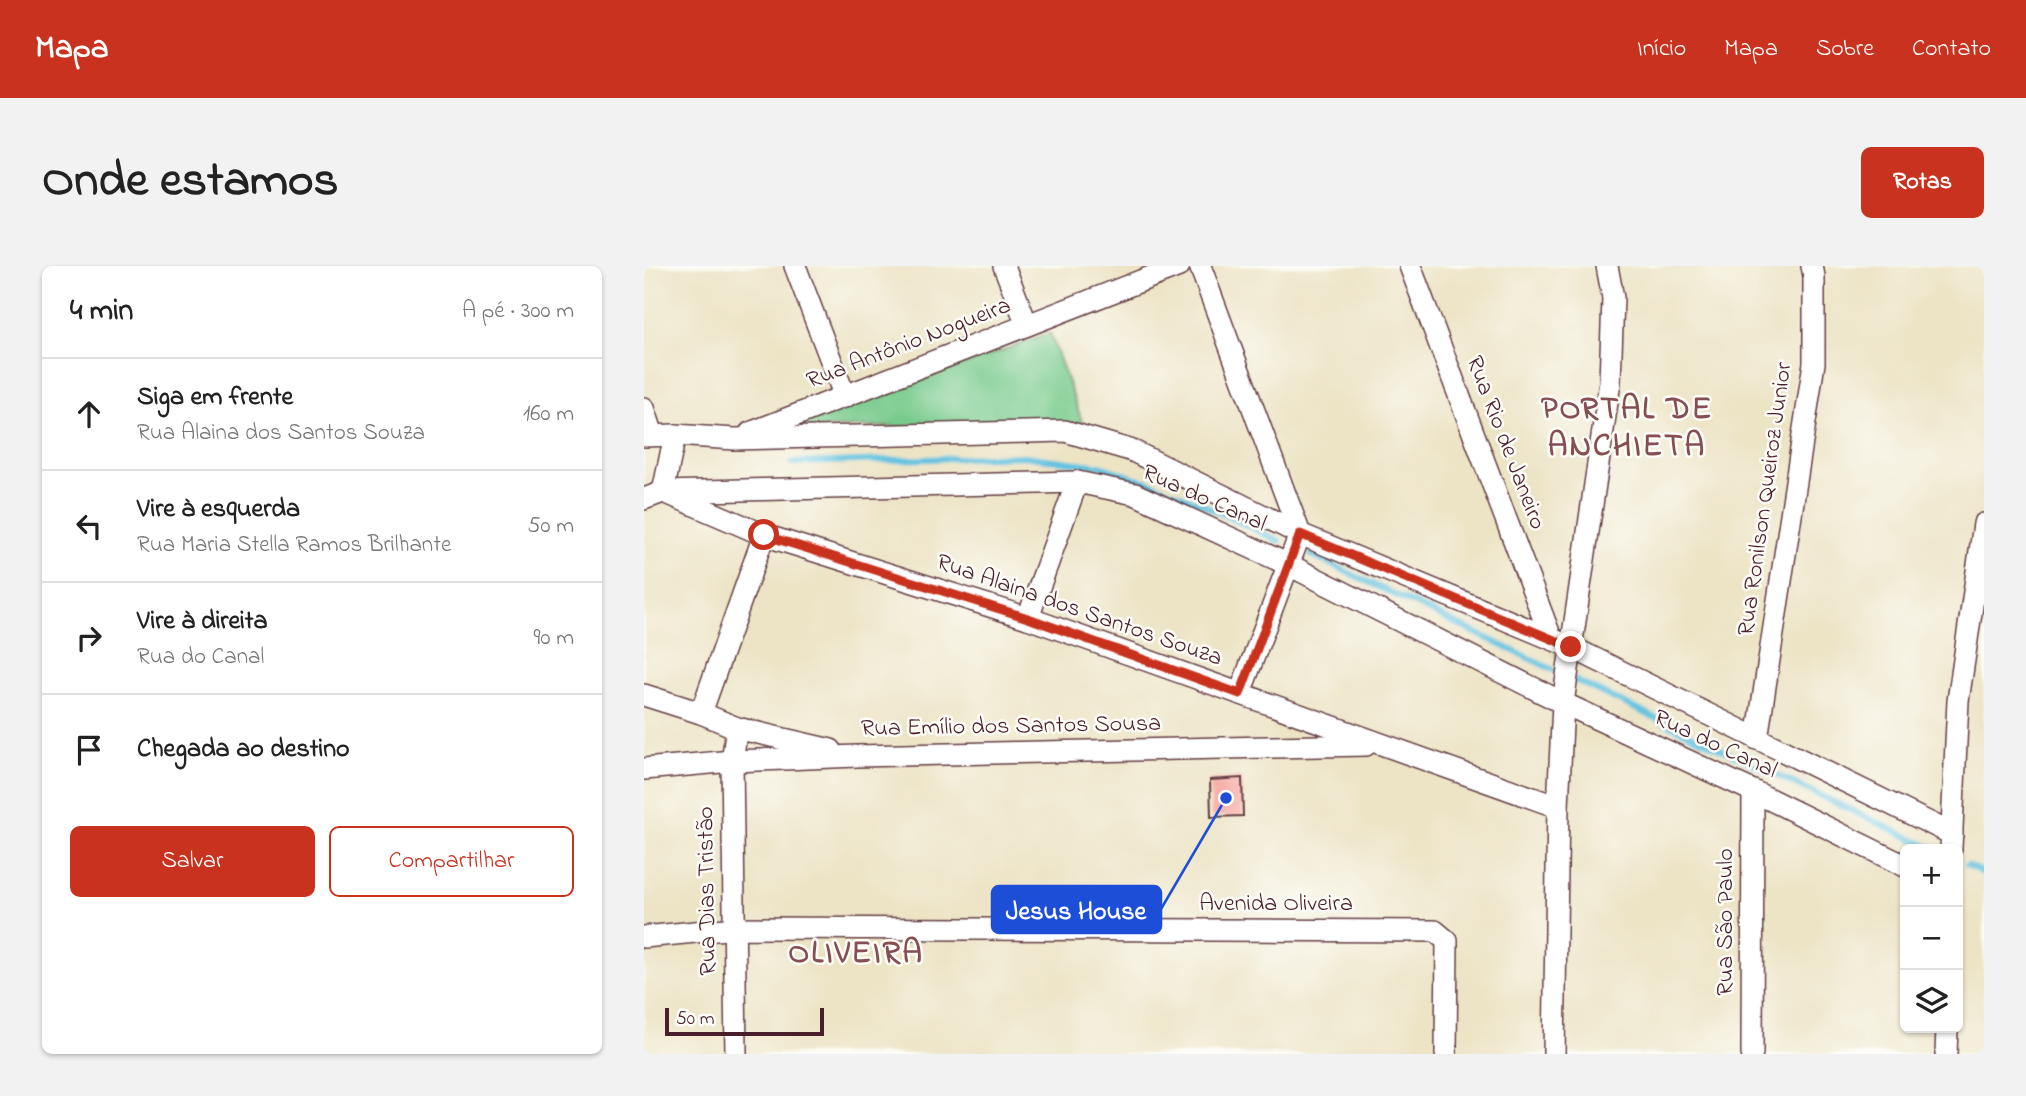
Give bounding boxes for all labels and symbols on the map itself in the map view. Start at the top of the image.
street label: Rua Antônio Nogueira [802,289,1016,399]
street label: Rua Rio de Janeiro [1456,351,1554,535]
street label: Rua Ronilson Queiroz Junior [1729,359,1803,638]
district label: PORTAL DE ANCHIETA [1541,387,1713,471]
street label: Rua do Canal [1136,456,1272,542]
route start [748,519,779,550]
street label: Rua Alaina dos Santos Souza [931,546,1227,676]
route end [1555,631,1586,662]
street label: Rua do Canal [1647,701,1783,789]
street label: Rua Emílio dos Santos Sousa [861,707,1161,747]
street label: Rua Dias Tristão [689,806,727,976]
street label: Rua São Paulo [1709,848,1744,996]
callout: Jesus House [992,886,1161,933]
street label: Avenida Oliveira [1199,887,1353,922]
text: Jesus House [1006,894,1148,932]
district label: OLIVEIRA [788,931,924,978]
scale bar [665,1005,824,1037]

